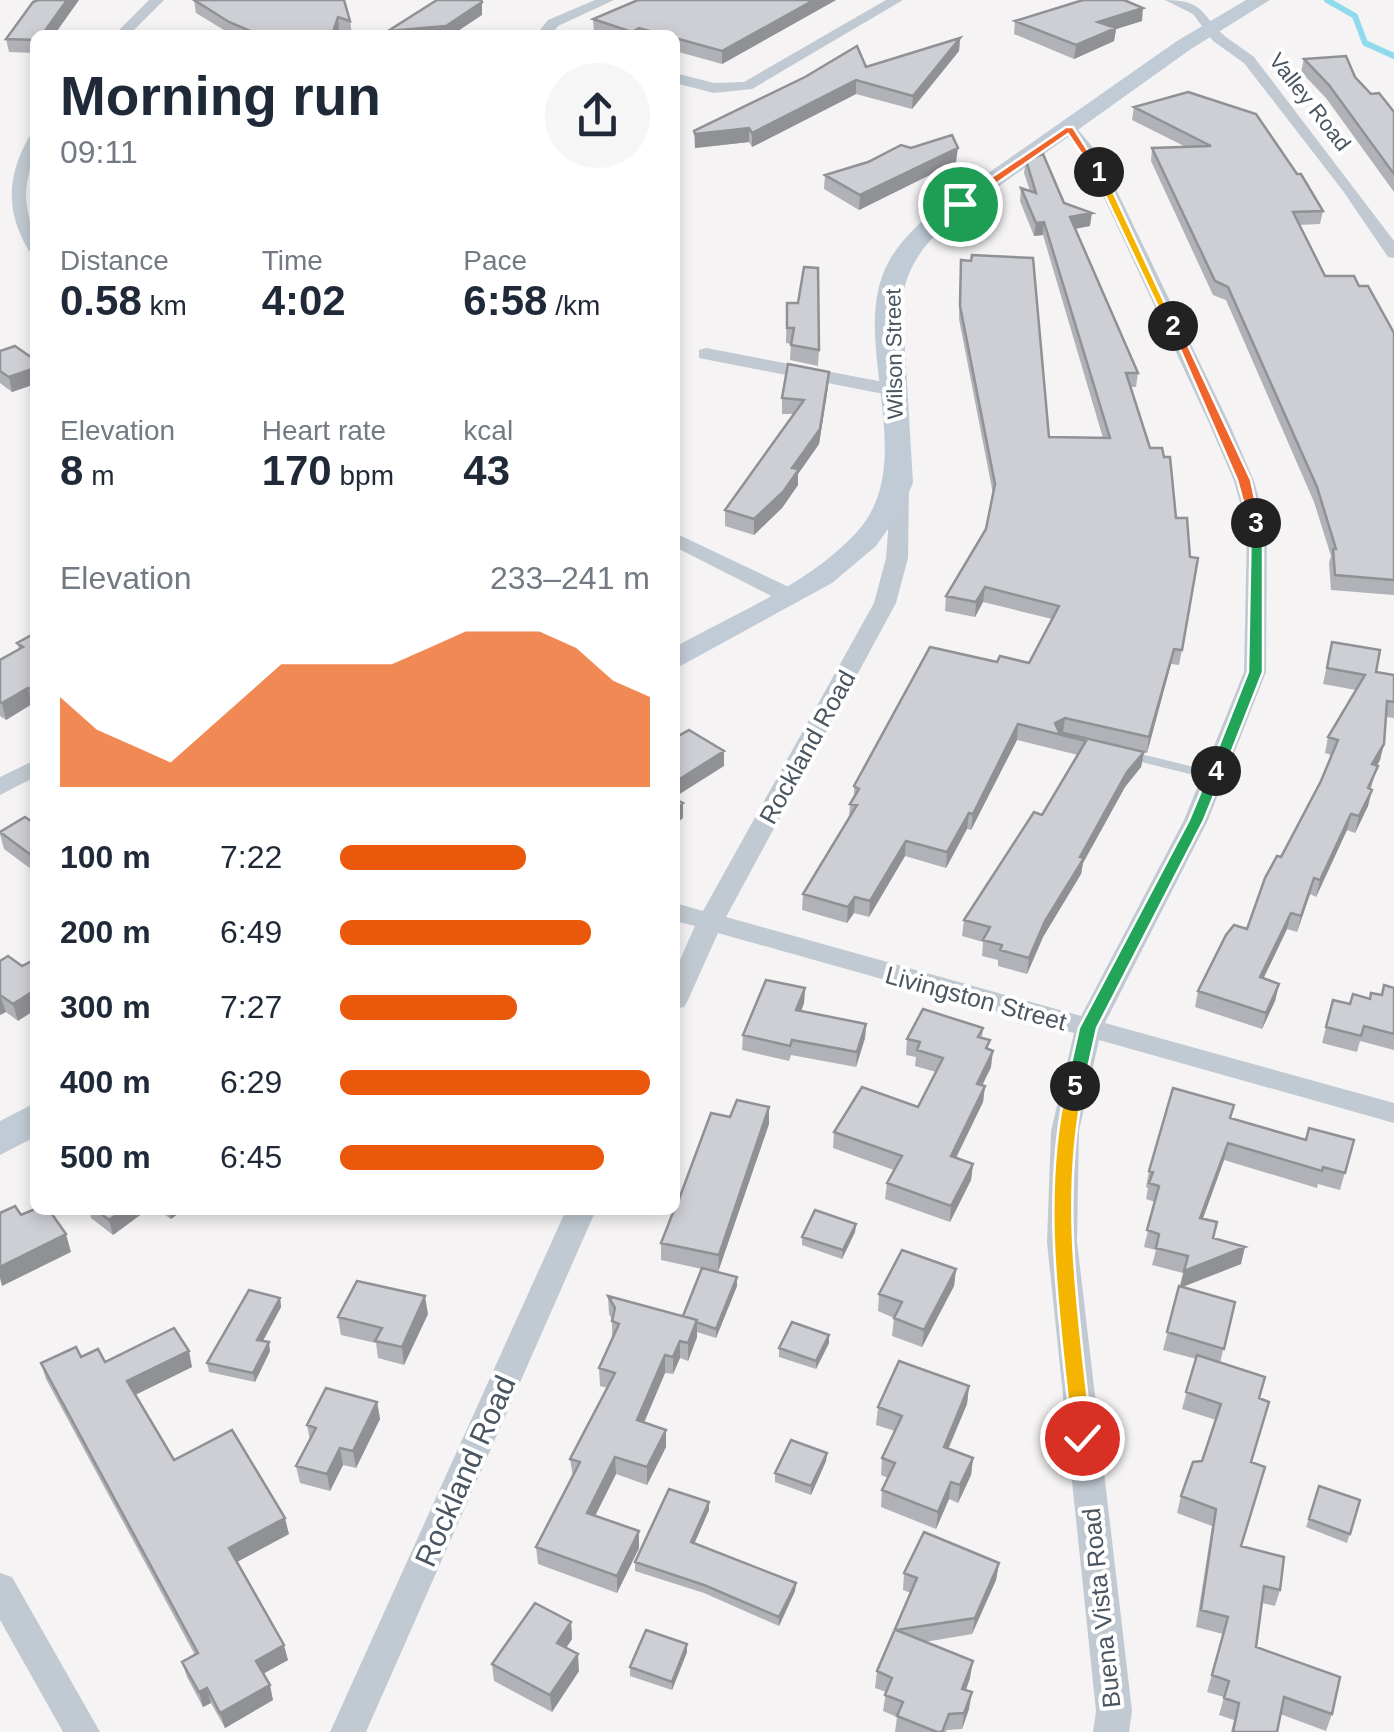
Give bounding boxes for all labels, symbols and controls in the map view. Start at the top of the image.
street label: Valley Road [1264,48,1356,156]
button: share [545,63,650,168]
text: Morning run [60,65,381,127]
text: 09:11 [60,134,138,170]
pin: 1 [1074,147,1124,197]
text: 1 [1091,156,1107,187]
pin [918,162,1003,247]
icon: arrive [933,177,988,232]
text: Distance [60,245,169,276]
text: Time [262,245,323,276]
text: Pace [463,245,527,276]
text: 0.58 [60,277,142,324]
text: 4:02 [262,277,346,324]
text: 6:58 [463,277,547,324]
street label: Wilson Street [880,288,908,420]
text: km [142,290,187,321]
text: /km [547,290,600,321]
pin: 2 [1148,301,1198,351]
text: 2 [1165,310,1181,341]
text: Elevation [60,415,175,446]
text: Heart rate [262,415,386,446]
text: kcal [463,415,513,446]
text: 8 [60,447,83,494]
text: 170 [262,447,332,494]
text: 43 [463,447,510,494]
text: m [83,460,114,491]
text: bpm [332,460,394,491]
pin: 3 [1231,498,1281,548]
text: 3 [1248,507,1264,538]
text: Elevation [60,560,192,596]
text: 233–241 m [490,560,650,596]
street label: Rockland Road [753,665,861,829]
pin: 4 [1191,746,1241,796]
text: 4 [1208,755,1224,786]
text: 100 m [60,839,151,875]
text: 7:22 [220,839,282,875]
text: 200 m [60,914,151,950]
text: 6:49 [220,914,282,950]
street label: Livingston Street [882,960,1070,1036]
text: 300 m [60,989,151,1025]
text: 7:27 [220,989,282,1025]
pin: 5 [1050,1061,1100,1111]
text: 400 m [60,1064,151,1100]
text: 6:29 [220,1064,282,1100]
text: 5 [1067,1070,1083,1101]
text: 500 m [60,1139,151,1175]
text: 6:45 [220,1139,282,1175]
street label: Rockland Road [408,1371,522,1571]
pin [1040,1396,1125,1481]
icon: check [1055,1411,1110,1466]
street label: Buena Vista Road [1077,1507,1125,1709]

